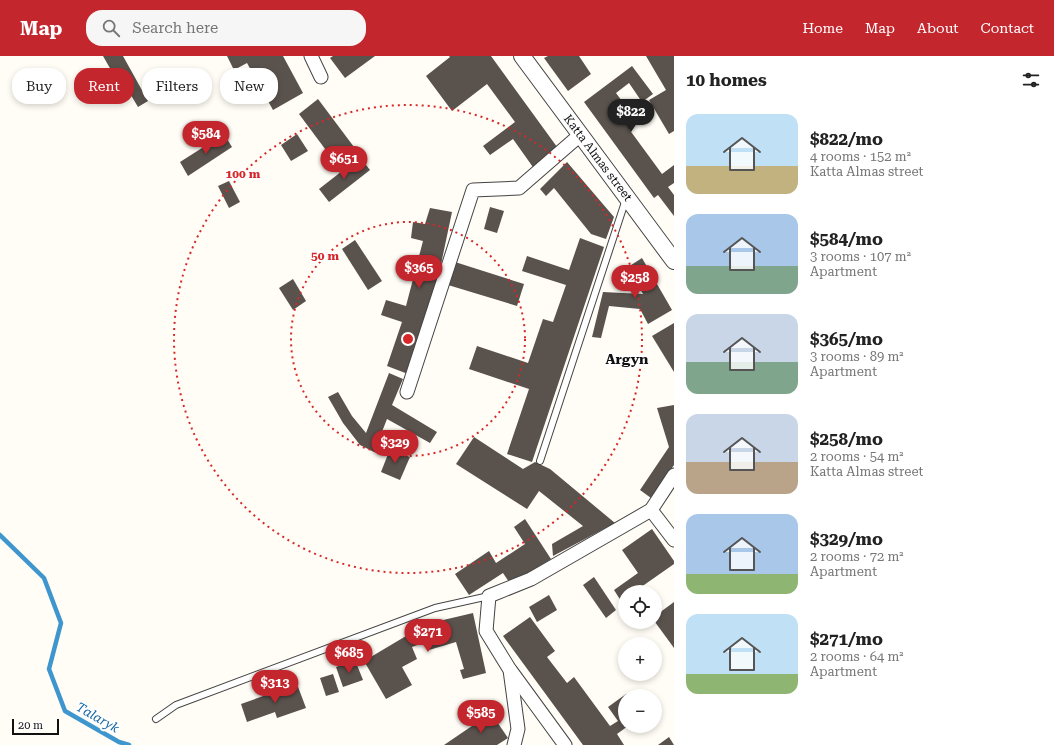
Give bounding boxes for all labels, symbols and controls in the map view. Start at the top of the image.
search box [86,10,366,46]
text: Map [20,17,62,40]
icon: search [100,17,122,39]
text: Search here [132,19,218,37]
text: Home [802,20,843,36]
text: Map [865,20,895,36]
text: About [917,20,959,36]
text: Contact [981,20,1034,36]
chip: Buy [12,68,66,104]
chip: Rent [74,68,134,104]
chip: Filters [142,68,212,104]
chip: New [220,68,278,104]
icon: filters [1020,69,1042,91]
text: 10 homes [686,70,767,90]
pin: $822 [607,99,655,133]
text: $822 [616,104,646,119]
street label: Katta Almas street [561,112,635,204]
pin: $584 [182,121,230,155]
text: $584 [191,126,221,141]
text: $822/mo [810,129,883,149]
icon: home [718,130,766,178]
pin: $651 [320,146,368,180]
text: 4 rooms · 152 m² [810,149,911,164]
text: $651 [329,151,359,166]
text: Katta Almas street [810,164,923,179]
text: 100 m [226,167,261,181]
text: $584/mo [810,229,883,249]
icon: home [718,230,766,278]
text: 50 m [311,249,339,263]
text: 3 rooms · 107 m² [810,249,911,264]
pin: $365 [395,255,443,289]
text: $365 [404,260,434,275]
text: Apartment [810,264,877,279]
pin: $258 [611,265,659,299]
text: $258 [620,270,650,285]
text: $365/mo [810,329,883,349]
icon: home [718,330,766,378]
centre of rings [401,332,415,346]
text: 3 rooms · 89 m² [810,349,904,364]
district label: Argyn [605,351,649,367]
text: Apartment [810,364,877,379]
text: $258/mo [810,429,883,449]
pin: $329 [371,430,419,464]
icon: home [718,430,766,478]
text: $329 [380,435,410,450]
text: 2 rooms · 54 m² [810,449,904,464]
text: Katta Almas street [810,464,923,479]
text: $329/mo [810,529,883,549]
icon: home [718,530,766,578]
text: 2 rooms · 72 m² [810,549,904,564]
text: Apartment [810,564,877,579]
map controls [618,585,662,733]
button: locate [618,585,662,629]
pin: $271 [404,619,452,653]
text: $271 [413,624,443,639]
text: $271/mo [810,629,883,649]
icon: home [718,630,766,678]
button: + [618,637,662,681]
pin: $685 [325,640,373,674]
text: $685 [334,645,364,660]
text: 2 rooms · 64 m² [810,649,904,664]
text: Apartment [810,664,877,679]
pin: $313 [251,670,299,704]
text: $313 [260,675,290,690]
button: − [618,689,662,733]
water label: Talaryk [74,699,123,736]
pin: $585 [457,700,505,734]
text: $585 [466,705,496,720]
scale bar [12,717,59,736]
text: 20 m [18,719,43,732]

